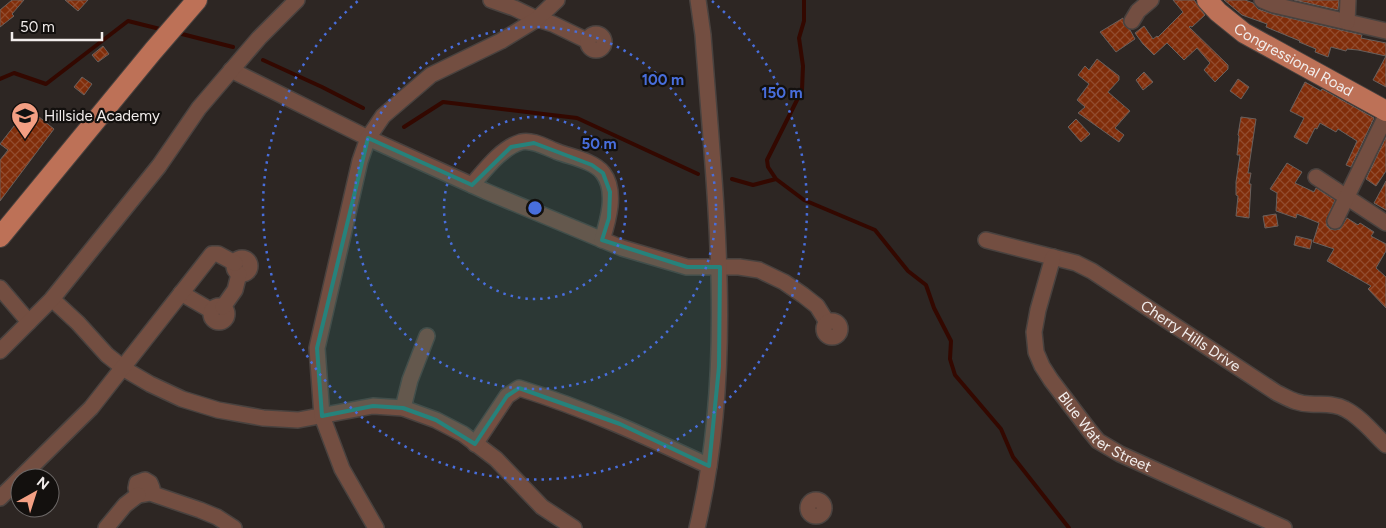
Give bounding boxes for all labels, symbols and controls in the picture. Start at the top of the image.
scale bar [12,10,102,42]
text: 50 m [20,18,55,36]
street label: Congressional Road [1230,19,1356,100]
text: 100 m [642,71,684,89]
text: 150 m [761,84,803,102]
school or university icon: Hillside Academy [10,101,40,140]
place label: Hillside Academy [44,107,160,125]
text: 50 m [581,135,617,153]
centre of rings [526,199,544,217]
street label: Cherry Hills Drive [1137,297,1244,376]
street label: Blue Water Street [1054,388,1155,476]
north arrow [10,468,60,518]
text: N [33,473,52,493]

